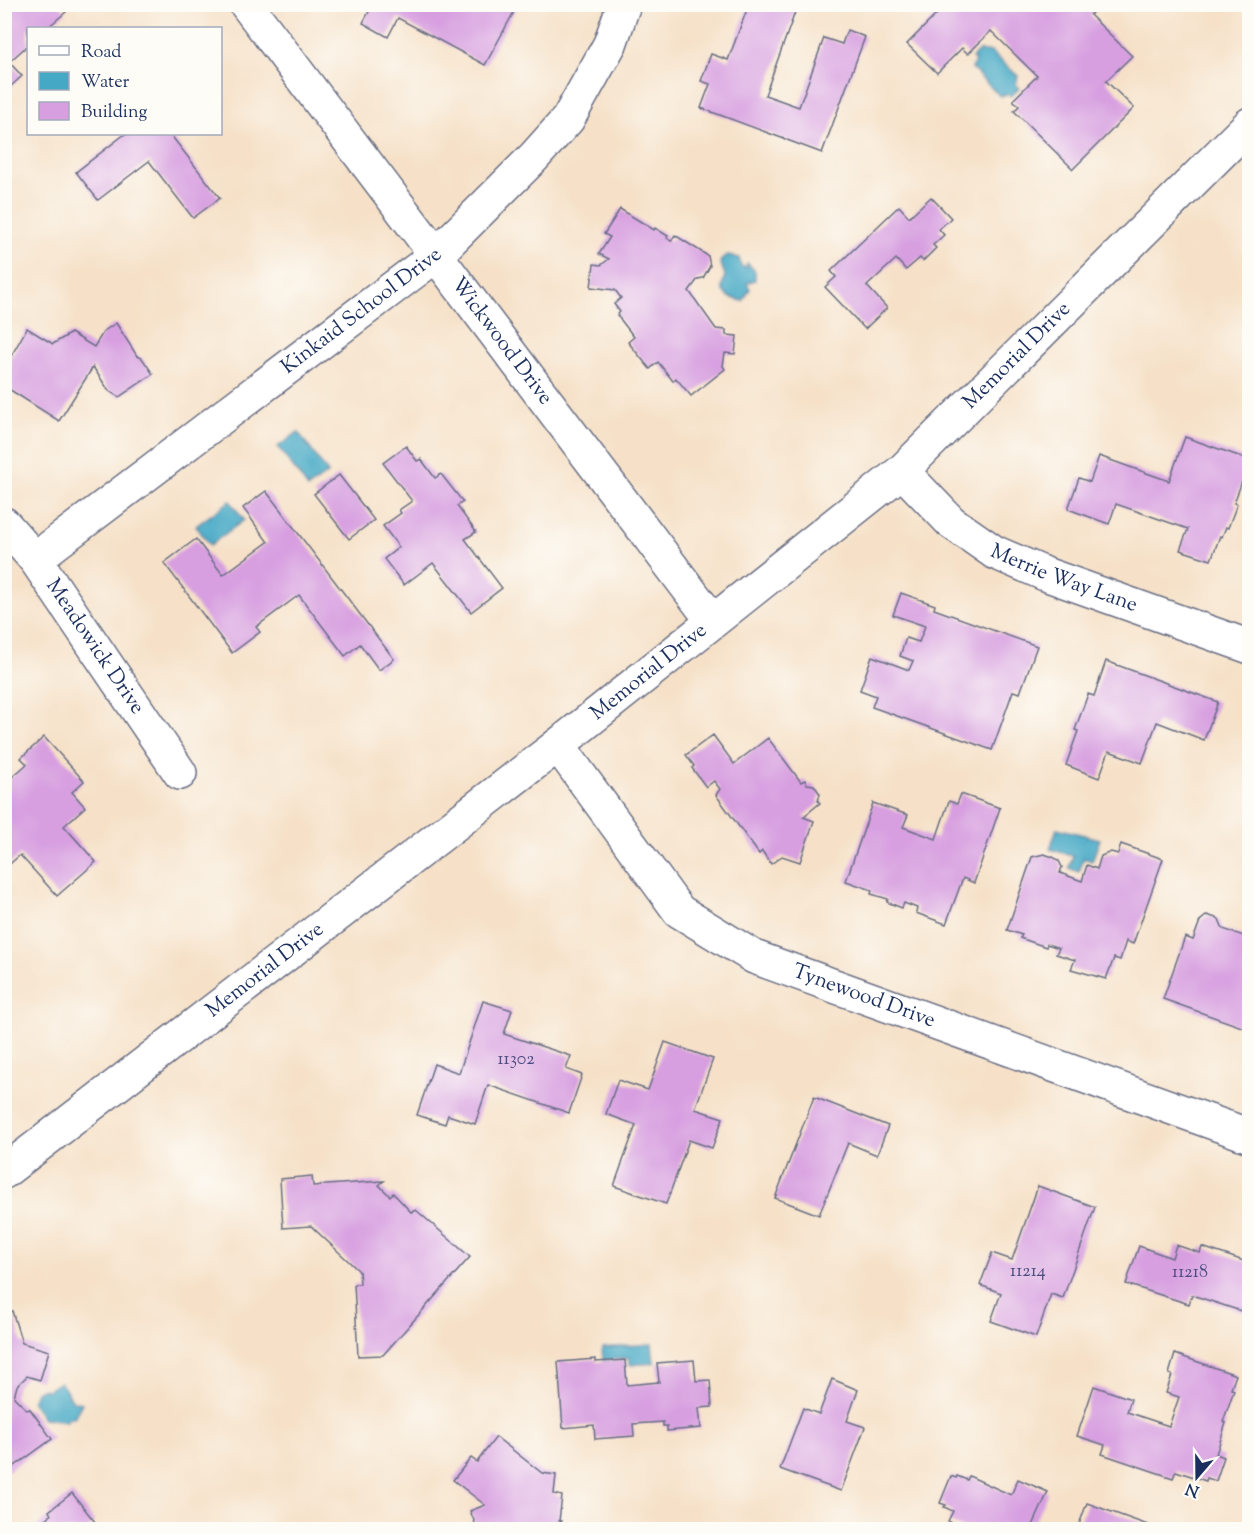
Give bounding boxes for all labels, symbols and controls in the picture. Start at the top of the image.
legend [27,27,222,135]
text: Road [81,40,121,66]
text: Water [81,70,130,96]
text: Building [81,100,147,126]
street label: Kinkaid School Drive [275,241,450,382]
street label: Wickwood Drive [443,271,559,412]
street label: Memorial Drive [956,295,1078,417]
street label: Merrie Way Lane [985,537,1141,621]
street label: Meadowick Drive [38,573,151,721]
street label: Memorial Drive [584,616,714,728]
street label: Memorial Drive [200,915,331,1026]
street label: Tynewood Drive [788,957,939,1036]
house number: 11302 [497,1047,535,1073]
house number: 11214 [1010,1259,1046,1285]
house number: 11218 [1172,1260,1208,1286]
north arrow [1167,1447,1227,1507]
text: N [1183,1476,1203,1502]

